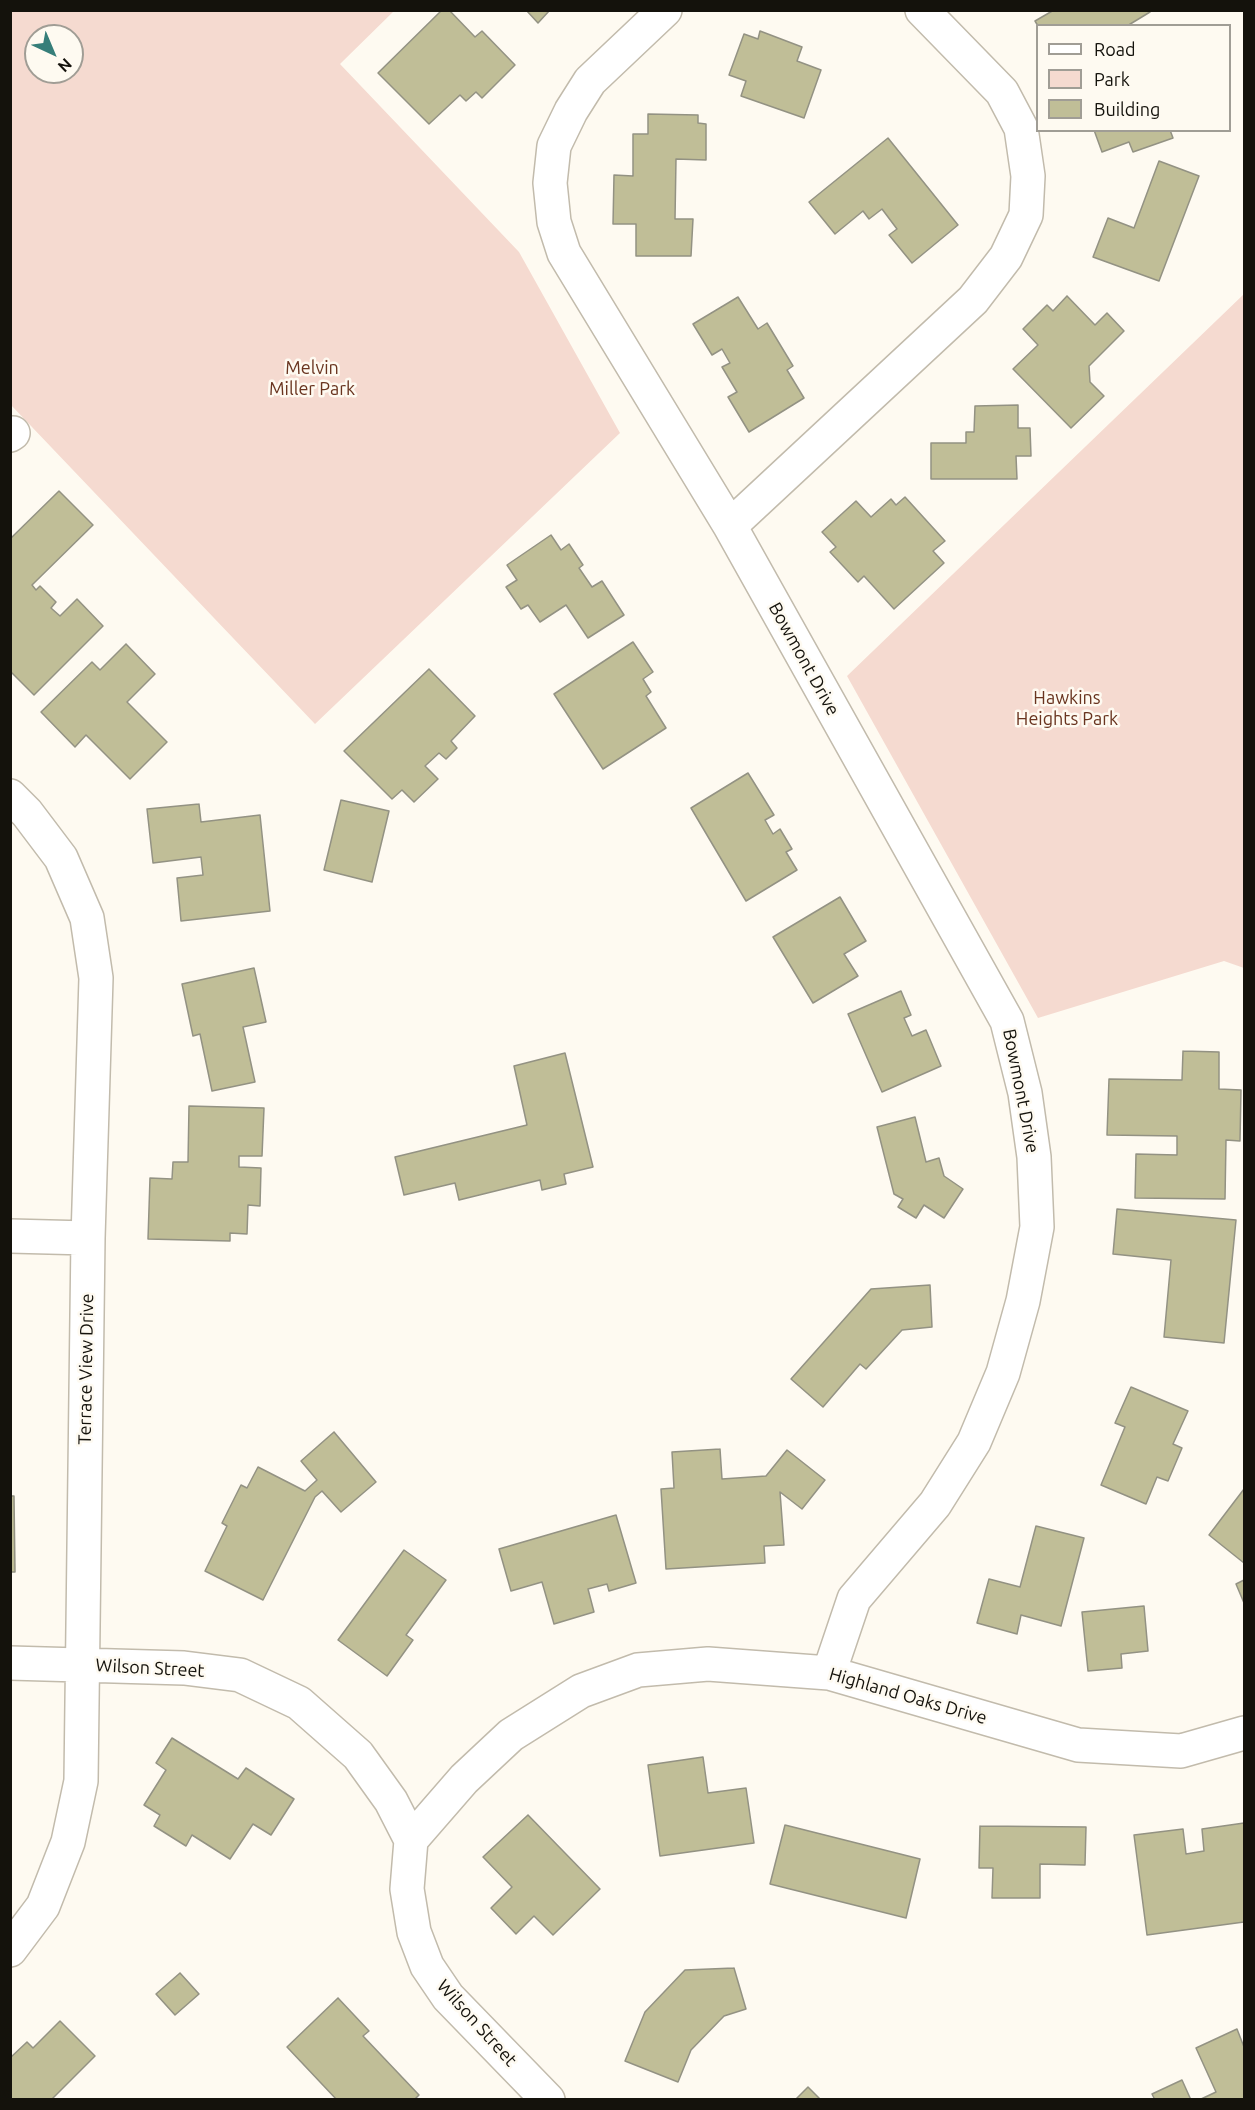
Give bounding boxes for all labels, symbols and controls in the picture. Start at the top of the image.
north arrow [24,24,84,84]
legend [1036,24,1231,132]
text: Road [1094,39,1136,59]
text: N [55,55,76,76]
text: Park [1094,69,1130,89]
text: Building [1094,99,1160,119]
park label: Melvin Miller Park [269,357,355,400]
street label: Bowmont Drive [764,599,844,719]
park label: Hawkins Heights Park [1016,687,1118,730]
street label: Bowmont Drive [998,1027,1044,1155]
street label: Terrace View Drive [74,1293,98,1445]
street label: Wilson Street [95,1654,205,1682]
street label: Highland Oaks Drive [827,1663,989,1729]
street label: Wilson Street [432,1975,522,2071]

